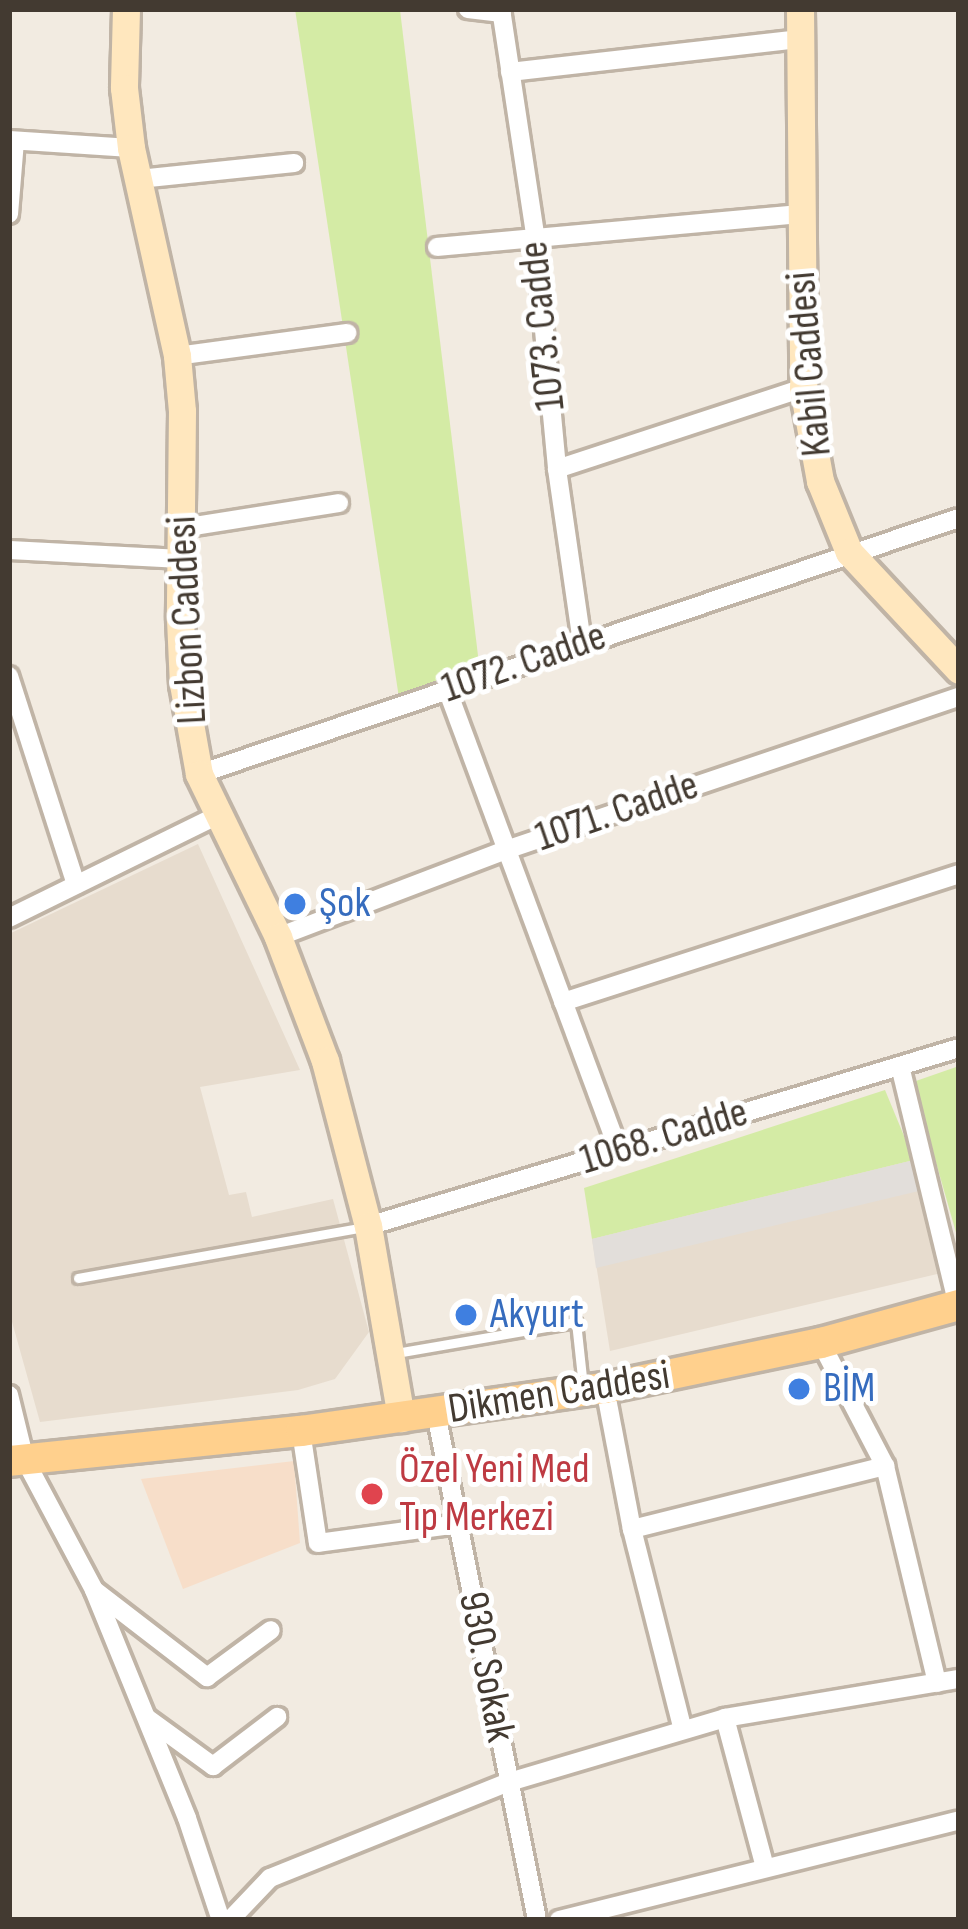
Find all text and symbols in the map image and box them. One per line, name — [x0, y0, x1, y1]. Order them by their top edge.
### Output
street label: 1073. Cadde — [509, 239, 577, 413]
street label: Kabil Caddesi — [777, 270, 843, 458]
street label: Lizbon Caddesi — [157, 515, 219, 725]
street label: 1072. Cadde — [436, 612, 612, 714]
street label: 1071. Cadde — [529, 761, 705, 863]
place label: Şok — [319, 879, 370, 929]
marker: Şok — [282, 891, 308, 917]
street label: 1068. Cadde — [574, 1088, 754, 1186]
place label: Akyurt — [490, 1290, 584, 1340]
marker: Akyurt — [453, 1302, 479, 1328]
street label: Dikmen Caddesi — [445, 1351, 673, 1435]
place label: BİM — [823, 1364, 875, 1414]
marker: BİM — [786, 1376, 812, 1402]
place label: Özel Yeni Med Tıp Merkezi — [399, 1445, 590, 1544]
marker: Özel Yeni Med Tıp Merkezi — [356, 1478, 388, 1510]
street label: 930. Sokak — [447, 1588, 525, 1746]

